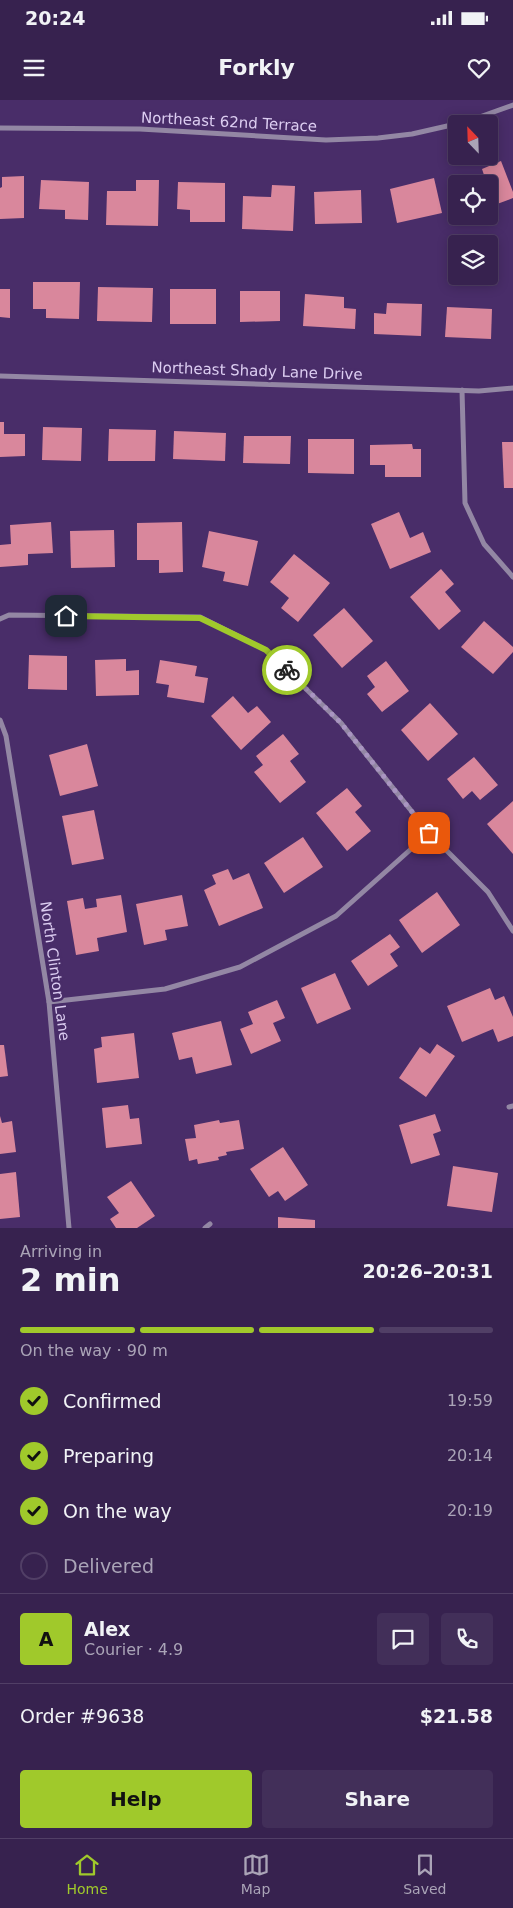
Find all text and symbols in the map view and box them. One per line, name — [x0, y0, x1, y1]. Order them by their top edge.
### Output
text: 20:24 — [25, 7, 85, 29]
icon: menu — [20, 54, 48, 82]
icon: heart — [465, 54, 493, 82]
text: Forkly — [218, 55, 295, 80]
street label: Northeast 62nd Terrace — [140, 108, 318, 136]
north arrow — [448, 115, 498, 165]
map controls — [448, 115, 498, 285]
button: locate — [448, 175, 498, 225]
button: layers — [448, 235, 498, 285]
street label: Northeast Shady Lane Drive — [151, 358, 363, 384]
pin — [45, 595, 87, 637]
icon: home — [52, 602, 80, 630]
courier — [262, 645, 312, 695]
icon: bike — [273, 656, 301, 684]
pin — [408, 812, 450, 854]
icon: bag — [415, 819, 443, 847]
street label: North Clinton Lane — [36, 900, 74, 1042]
text: Arriving in — [20, 1242, 102, 1261]
text: 20:26–20:31 — [363, 1260, 493, 1282]
text: 2 min — [20, 1261, 121, 1299]
text: On the way · 90 m — [20, 1341, 168, 1360]
icon: check — [20, 1387, 48, 1415]
text: Confirmed — [63, 1390, 162, 1412]
text: 19:59 — [447, 1391, 493, 1410]
icon: check — [20, 1442, 48, 1470]
text: Preparing — [63, 1445, 154, 1467]
text: 20:14 — [447, 1446, 493, 1465]
icon: check — [20, 1497, 48, 1525]
text: On the way — [63, 1500, 172, 1522]
text: 20:19 — [447, 1501, 493, 1520]
text: Delivered — [63, 1555, 154, 1577]
button: chat — [377, 1613, 429, 1665]
button: phone — [441, 1613, 493, 1665]
text: Alex — [84, 1618, 130, 1640]
text: A — [39, 1628, 53, 1650]
text: Courier · 4.9 — [84, 1640, 183, 1659]
text: Order #9638 — [20, 1705, 144, 1727]
text: $21.58 — [420, 1705, 493, 1727]
button: Help — [20, 1770, 252, 1828]
button: Share — [262, 1770, 493, 1828]
tab: Home — [66, 1851, 108, 1897]
tab: Map — [241, 1851, 270, 1897]
tab: Saved — [403, 1851, 447, 1897]

